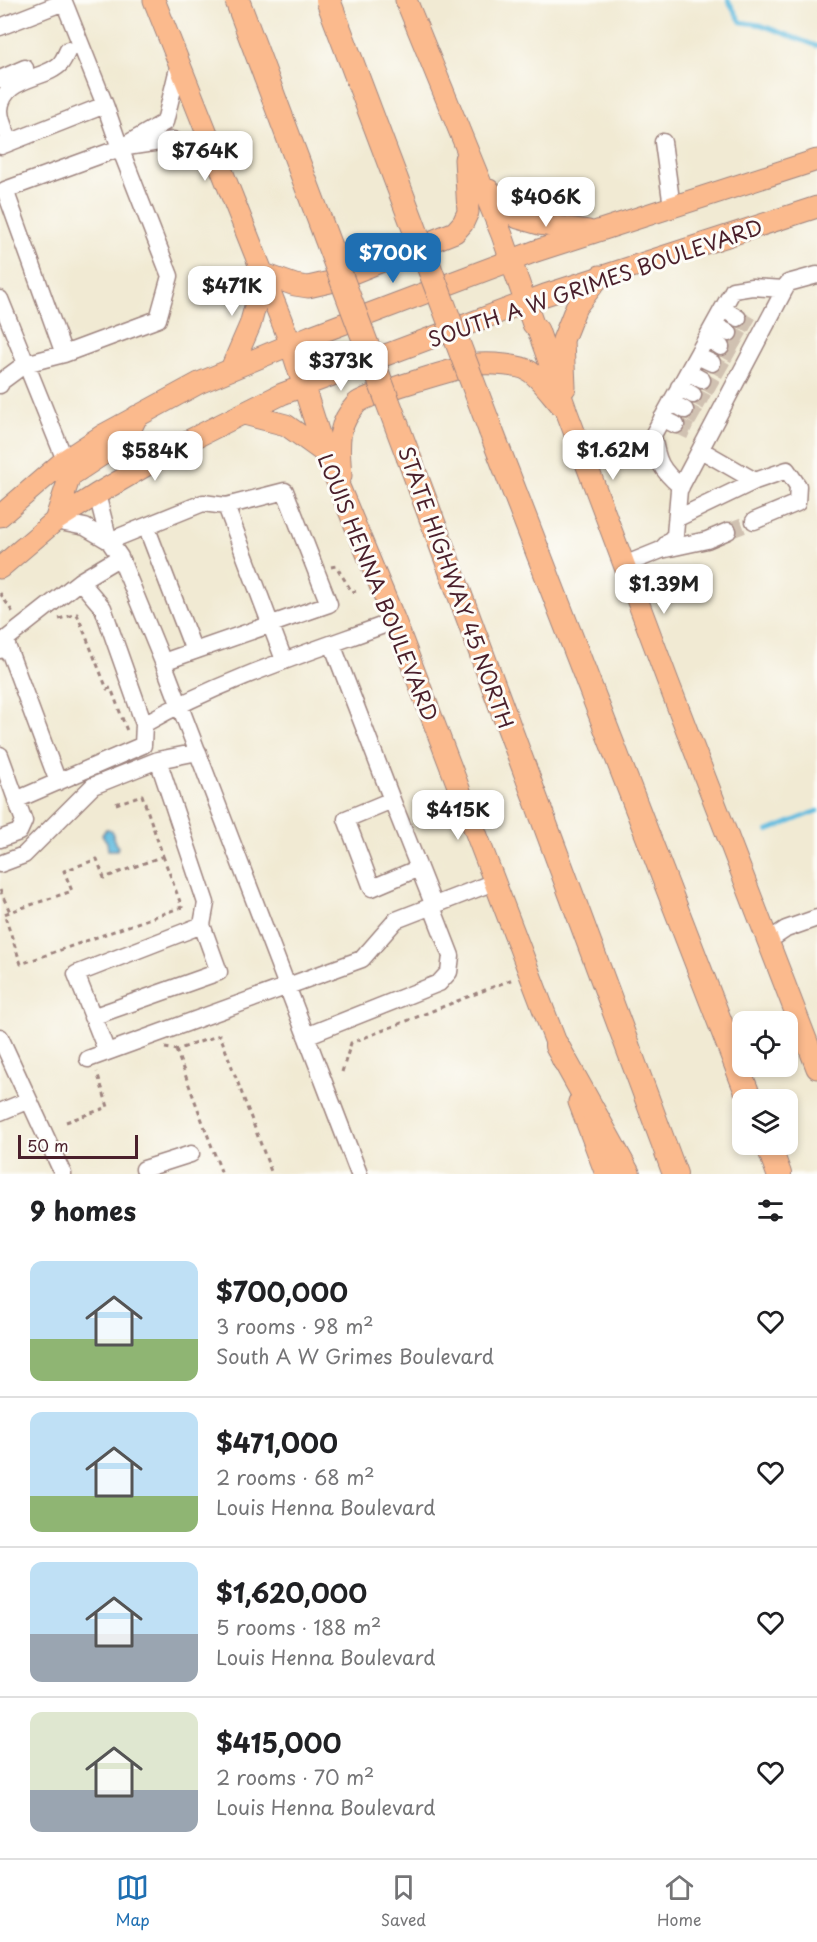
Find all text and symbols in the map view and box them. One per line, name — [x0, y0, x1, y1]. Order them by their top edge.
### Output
pin: $764K — [163, 131, 247, 182]
text: $764K — [172, 135, 238, 165]
pin: $406K — [504, 177, 588, 228]
text: $406K — [511, 181, 581, 211]
street label: SOUTH A W GRIMES BOULEVARD — [423, 210, 767, 354]
pin: $700K — [351, 233, 435, 284]
text: $700K — [359, 237, 427, 267]
pin: $471K — [190, 266, 274, 317]
text: $471K — [202, 270, 262, 300]
pin: $373K — [299, 341, 383, 392]
text: $373K — [309, 345, 373, 375]
pin: $1.62M — [564, 430, 662, 481]
pin: $584K — [113, 431, 197, 482]
text: $1.62M — [577, 434, 649, 464]
text: $584K — [122, 435, 188, 465]
street label: STATE HIGHWAY 45 NORTH — [391, 441, 523, 733]
street label: LOUIS HENNA BOULEVARD — [311, 448, 447, 726]
pin: $1.39M — [615, 564, 713, 615]
text: $1.39M — [629, 568, 699, 598]
pin: $415K — [416, 790, 500, 841]
text: $415K — [426, 794, 490, 824]
map controls — [732, 1011, 798, 1155]
button: locate — [732, 1011, 798, 1077]
button: layers — [732, 1089, 798, 1155]
scale bar — [18, 1132, 138, 1160]
text: 50 m — [27, 1133, 68, 1157]
text: 9 homes — [30, 1191, 136, 1230]
icon: filters — [754, 1194, 787, 1227]
text: $700,000 — [216, 1272, 348, 1311]
icon: home — [78, 1285, 150, 1357]
icon: heart — [754, 1305, 787, 1338]
text: 3 rooms · 98 m² — [216, 1311, 374, 1341]
text: South A W Grimes Boulevard — [216, 1341, 494, 1371]
text: $471,000 — [216, 1423, 338, 1462]
icon: home — [78, 1436, 150, 1508]
icon: heart — [754, 1456, 787, 1489]
text: 2 rooms · 68 m² — [216, 1462, 375, 1492]
text: Louis Henna Boulevard — [216, 1492, 435, 1522]
text: $1,620,000 — [216, 1573, 367, 1612]
icon: home — [78, 1586, 150, 1658]
icon: heart — [754, 1606, 787, 1639]
text: 5 rooms · 188 m² — [216, 1612, 381, 1642]
text: Louis Henna Boulevard — [216, 1642, 435, 1672]
text: $415,000 — [216, 1723, 341, 1762]
icon: home — [78, 1736, 150, 1808]
icon: heart — [754, 1756, 787, 1789]
text: 2 rooms · 70 m² — [216, 1762, 374, 1792]
text: Louis Henna Boulevard — [216, 1792, 435, 1822]
tab: Map — [115, 1871, 150, 1931]
tab: Saved — [381, 1871, 426, 1931]
tab: Home — [657, 1871, 702, 1931]

